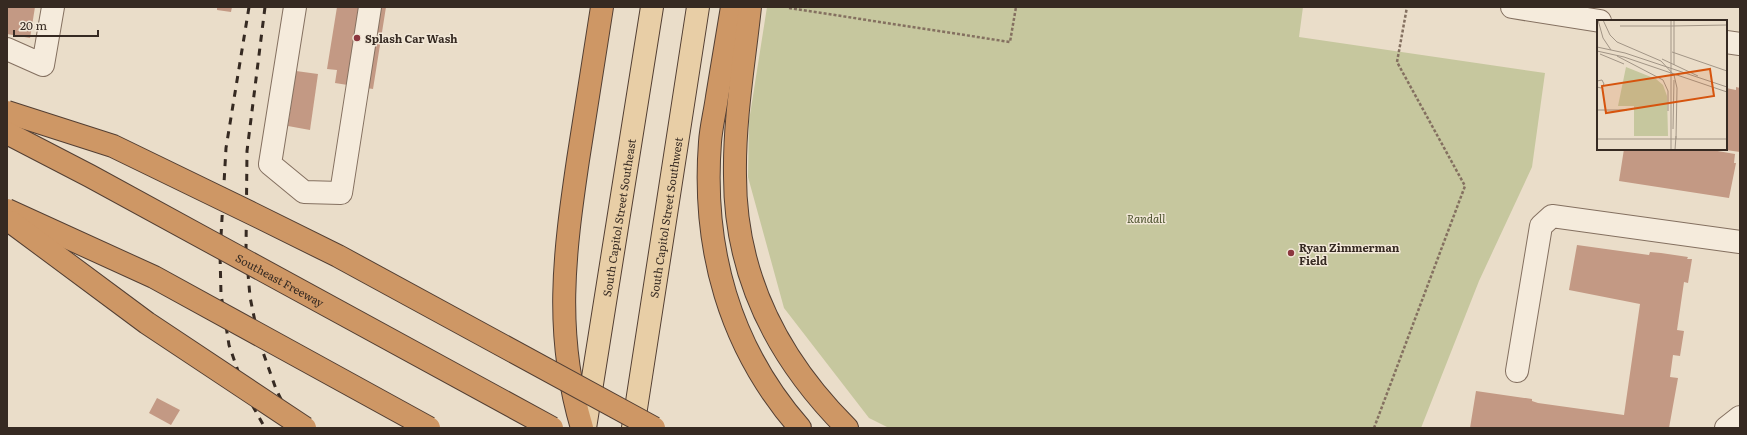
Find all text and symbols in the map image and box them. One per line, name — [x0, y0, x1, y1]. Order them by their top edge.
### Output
scale bar — [14, 12, 98, 38]
text: 20 m — [20, 16, 47, 34]
inset map — [1597, 20, 1727, 150]
place label: Splash Car Wash — [365, 30, 458, 46]
marker: Splash Car Wash — [352, 33, 362, 43]
street label: South Capitol Street Southwest — [645, 135, 686, 299]
street label: South Capitol Street Southeast — [598, 137, 639, 298]
park label: Randall — [1127, 210, 1166, 226]
place label: Ryan Zimmerman Field — [1299, 239, 1400, 268]
marker: Ryan Zimmerman Field — [1286, 248, 1296, 258]
street label: Southeast Freeway — [233, 249, 328, 311]

